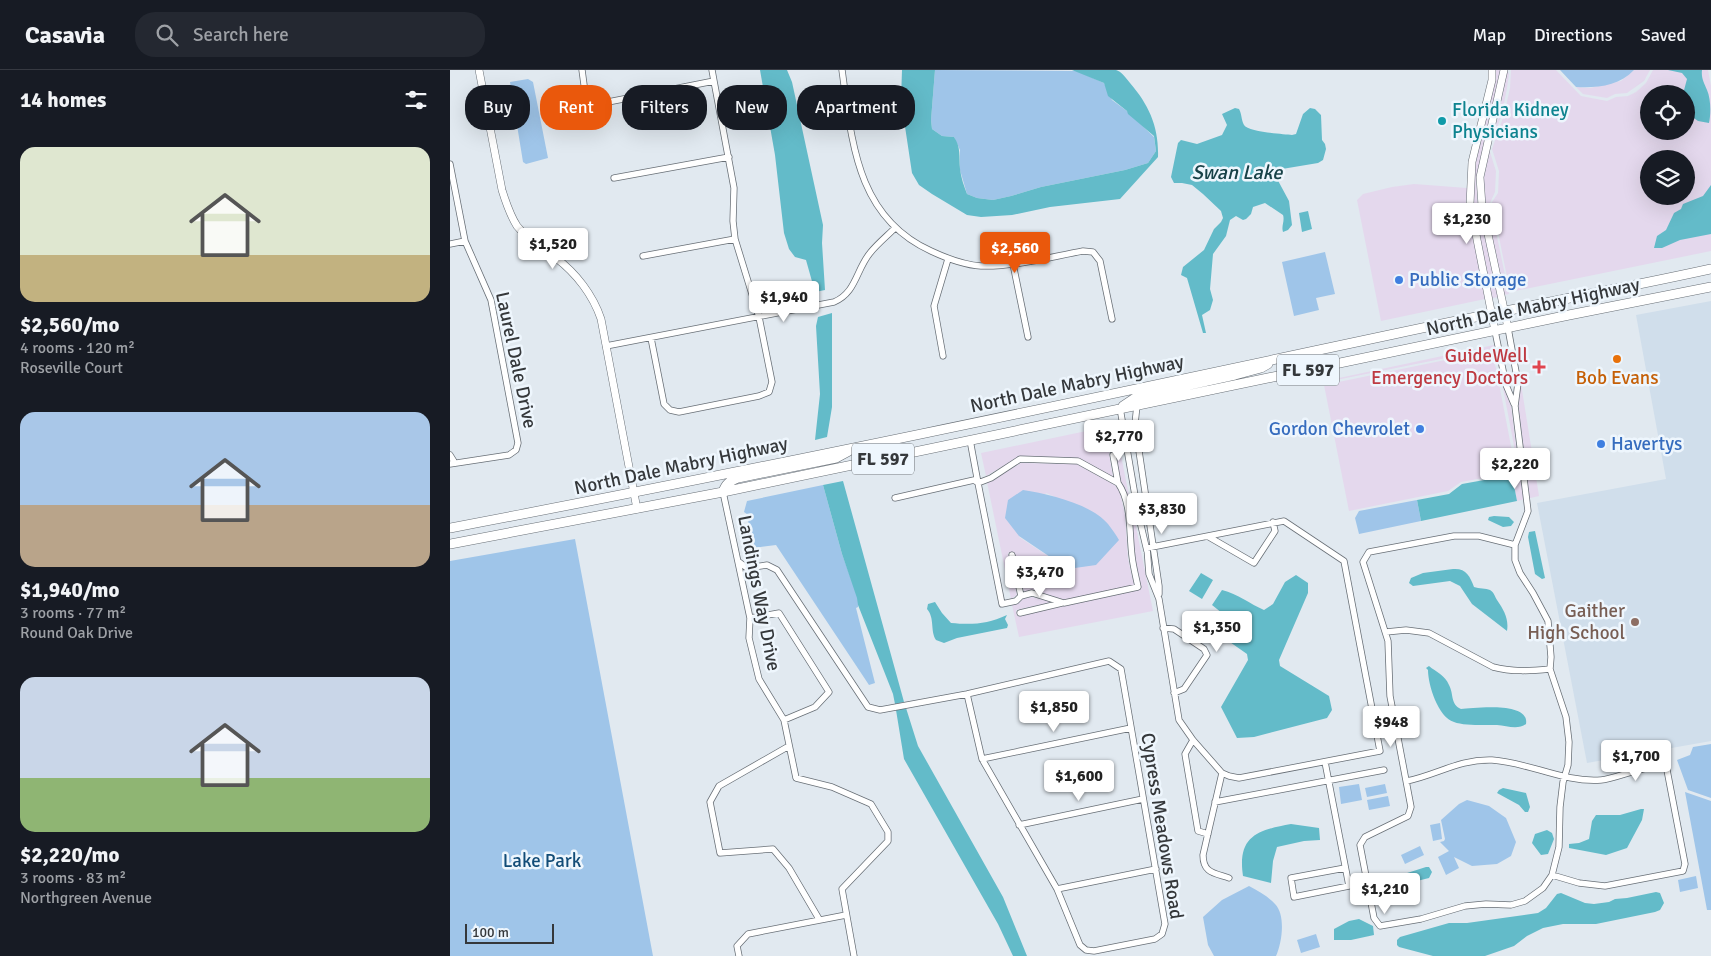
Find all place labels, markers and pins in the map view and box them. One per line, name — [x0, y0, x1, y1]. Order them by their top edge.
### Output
place label: Florida Kidney Physicians — [1452, 98, 1569, 144]
marker: Florida Kidney Physicians — [1436, 115, 1448, 127]
pin: $1,230 — [1426, 202, 1508, 245]
pin: $1,520 — [512, 228, 594, 270]
pin: $2,560 — [974, 232, 1056, 274]
place label: Public Storage — [1409, 268, 1527, 292]
marker: Public Storage — [1393, 274, 1405, 286]
pin: $1,940 — [743, 280, 825, 323]
place label: GuideWell Emergency Doctors — [1371, 344, 1528, 390]
marker: Bob Evans — [1611, 353, 1623, 365]
marker: GuideWell Emergency Doctors — [1532, 360, 1546, 374]
place label: Bob Evans — [1576, 366, 1658, 390]
place label: Gordon Chevrolet — [1269, 417, 1410, 441]
pin: $2,770 — [1078, 420, 1160, 462]
marker: Gordon Chevrolet — [1414, 423, 1426, 435]
place label: Havertys — [1611, 432, 1682, 456]
marker: Havertys — [1595, 438, 1607, 450]
pin: $2,220 — [1474, 448, 1556, 490]
pin: $3,830 — [1121, 492, 1203, 535]
pin: $3,470 — [999, 556, 1081, 598]
place label: Gaither High School — [1527, 599, 1625, 645]
pin: $1,350 — [1176, 610, 1258, 653]
marker: Gaither High School — [1629, 616, 1641, 628]
pin: $1,850 — [1013, 690, 1095, 733]
pin: $948 — [1361, 706, 1421, 748]
pin: $1,700 — [1595, 740, 1677, 782]
pin: $1,600 — [1038, 760, 1120, 802]
pin: $1,210 — [1344, 872, 1426, 915]

